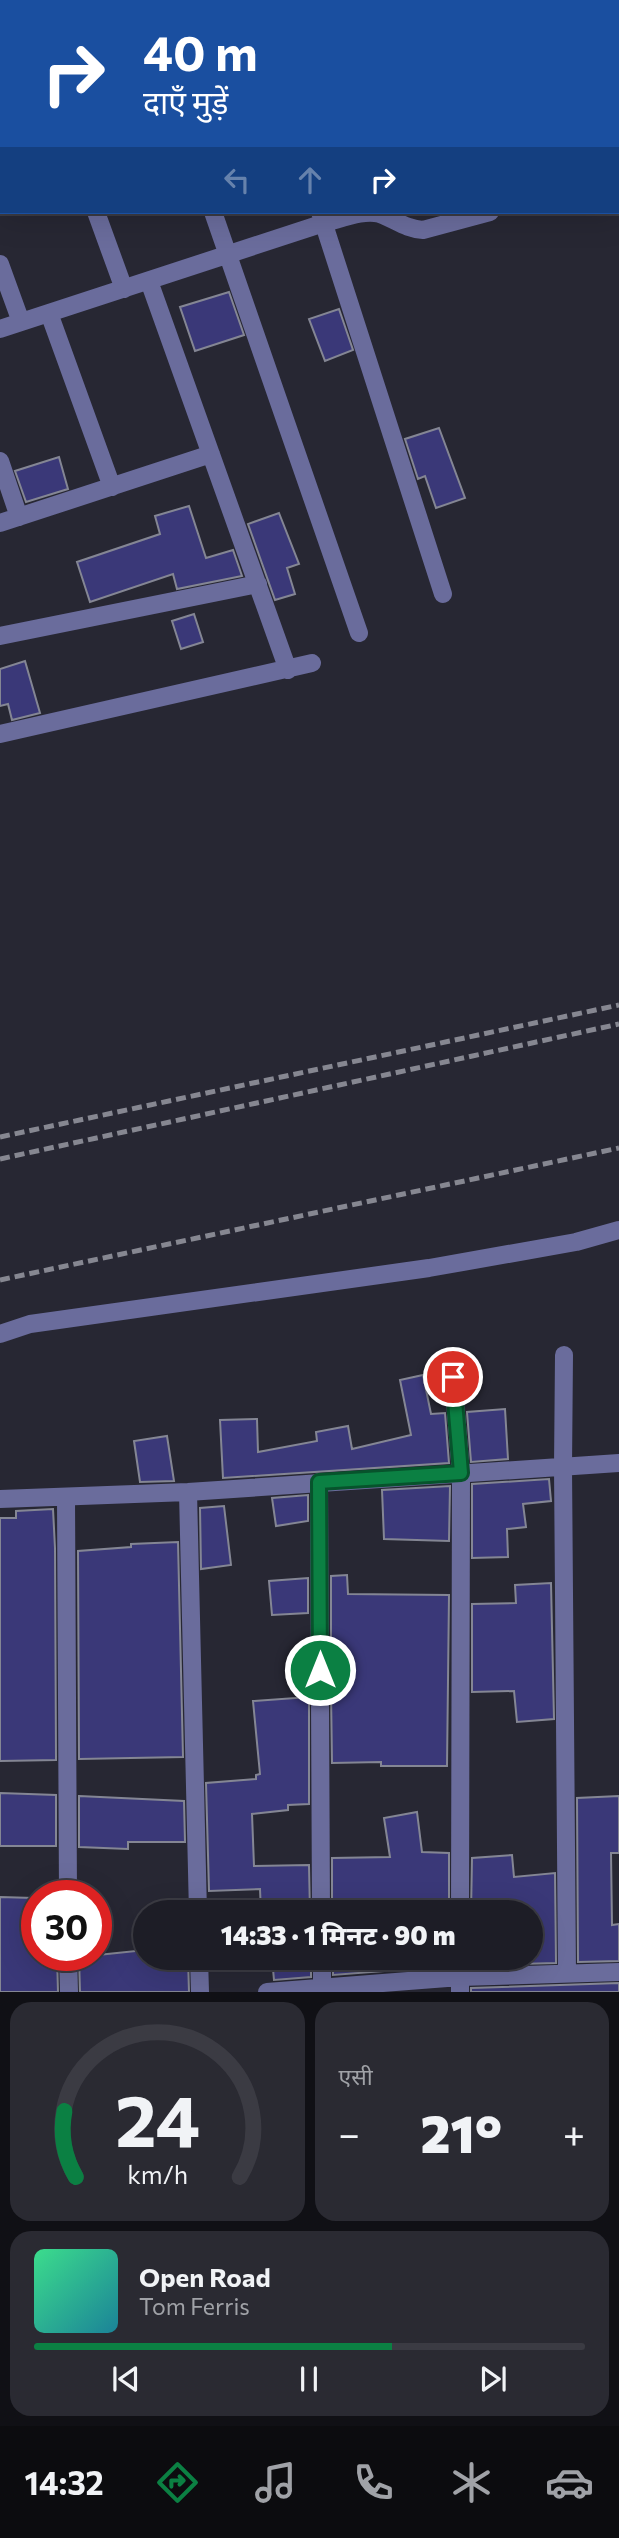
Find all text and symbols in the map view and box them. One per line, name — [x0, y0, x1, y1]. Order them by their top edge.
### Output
text: 40 m — [143, 21, 258, 81]
icon: right — [28, 28, 119, 119]
text: दाएँ मुड़ें — [143, 81, 228, 121]
icon: left — [218, 161, 256, 199]
icon: ahead — [291, 161, 329, 199]
icon: right — [364, 161, 402, 199]
pin — [423, 1347, 483, 1407]
icon: arrive — [434, 1358, 472, 1396]
position arrow — [283, 1633, 357, 1707]
speed limit sign: 30 — [21, 1880, 112, 1971]
text: 14:33 · 1 मिनट · 90 m — [221, 1919, 455, 1950]
text: एसी — [339, 2062, 373, 2090]
text: 24 — [115, 2074, 200, 2163]
text: 21° — [421, 2100, 502, 2164]
text: − — [339, 2109, 360, 2156]
text: + — [563, 2109, 585, 2156]
text: km/h — [127, 2159, 188, 2189]
text: Open Road — [139, 2261, 271, 2292]
text: Tom Ferris — [139, 2292, 250, 2320]
icon: previous — [107, 2360, 145, 2398]
icon: pause — [290, 2360, 328, 2398]
icon: next — [474, 2360, 512, 2398]
icon: directions — [153, 2458, 202, 2507]
icon: music — [251, 2458, 300, 2507]
icon: phone — [349, 2458, 398, 2507]
icon: climate — [447, 2458, 496, 2507]
icon: car — [545, 2458, 594, 2507]
text: 14:32 — [25, 2462, 104, 2502]

